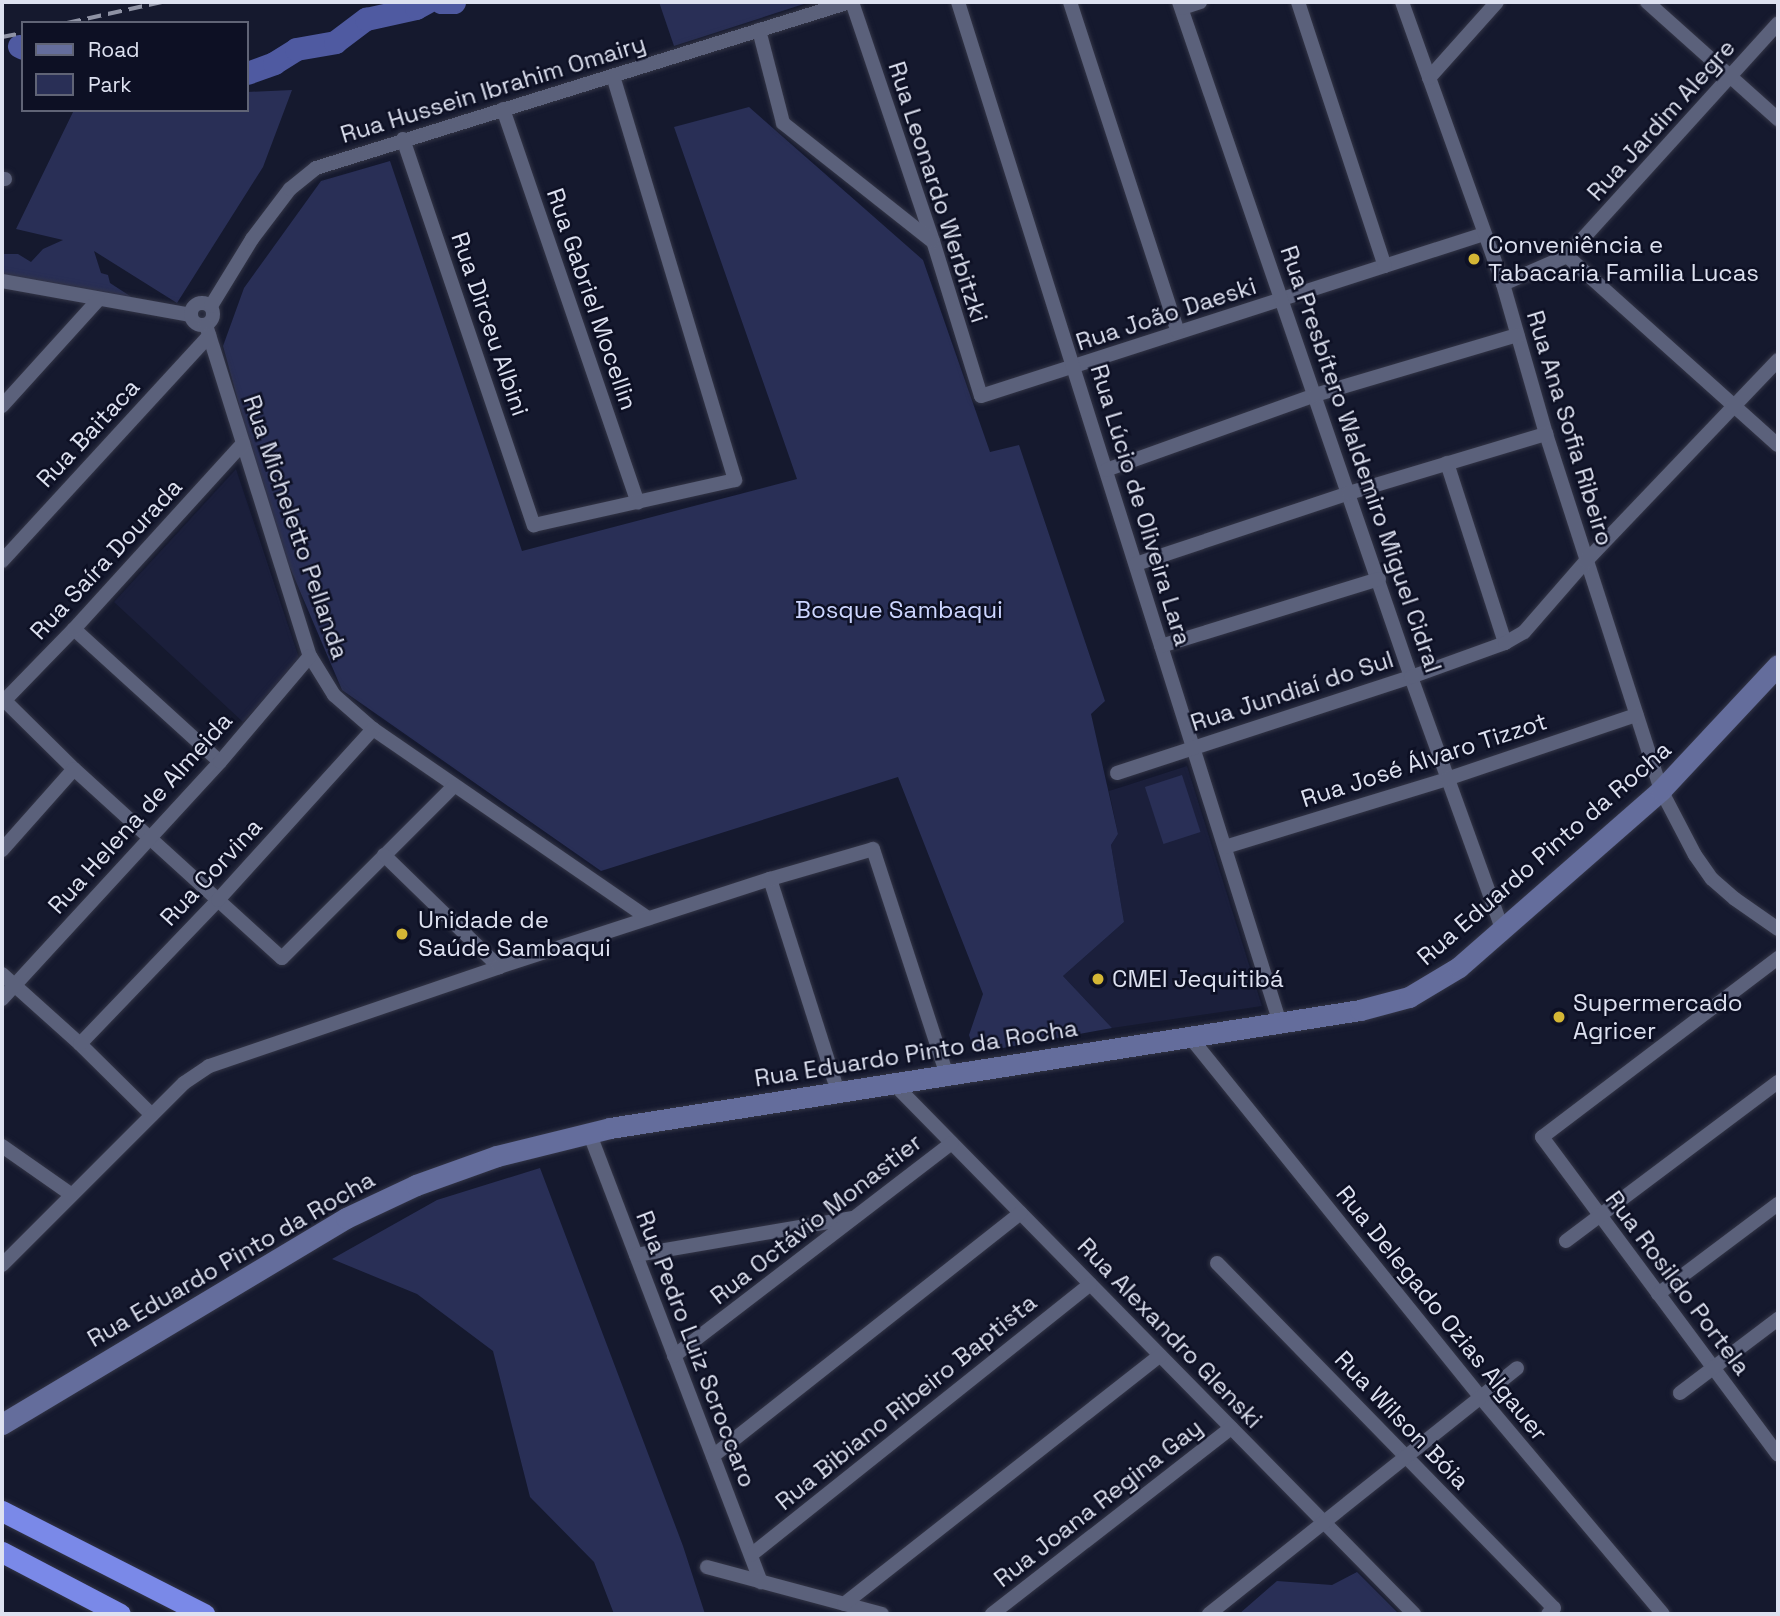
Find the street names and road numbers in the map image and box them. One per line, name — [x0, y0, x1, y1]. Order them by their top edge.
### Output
street label: Rua Hussein Ibrahim Omairy — [337, 29, 649, 149]
street label: Rua Jardim Alegre — [1581, 33, 1741, 207]
street label: Rua Leonardo Werbitzki — [882, 58, 994, 326]
street label: Rua Gabriel Mocellin — [541, 184, 643, 414]
street label: Rua Dirceu Albini — [445, 228, 535, 420]
street label: Rua Presbítero Waldemiro Miguel Cidral — [1274, 242, 1448, 676]
street label: Rua João Daeski — [1072, 271, 1260, 357]
street label: Rua Ana Sofia Ribeiro — [1520, 307, 1620, 549]
street label: Rua Lúcio de Oliveira Lara — [1084, 361, 1198, 649]
street label: Rua Baitaca — [30, 373, 146, 493]
street label: Rua Micheletto Pellanda — [237, 391, 355, 663]
street label: Rua Saíra Dourada — [24, 473, 188, 645]
street label: Rua Jundiaí do Sul — [1187, 645, 1397, 737]
street label: Rua Helena de Almeida — [42, 706, 238, 920]
street label: Rua José Álvaro Tizzot — [1297, 706, 1551, 814]
street label: Rua Eduardo Pinto da Rocha — [1411, 735, 1677, 971]
street label: Rua Corvina — [154, 812, 268, 932]
street label: Rua Eduardo Pinto da Rocha — [752, 1013, 1080, 1093]
street label: Rua Octávio Monastier — [705, 1128, 927, 1310]
street label: Rua Eduardo Pinto da Rocha — [82, 1165, 380, 1353]
street label: Rua Delegado Ozias Algauer — [1330, 1180, 1554, 1446]
street label: Rua Rosildo Portela — [1599, 1185, 1757, 1381]
street label: Rua Pedro Luiz Scroccaro — [630, 1207, 762, 1491]
street label: Rua Alexandro Glenski — [1071, 1232, 1269, 1434]
street label: Rua Bibiano Ribeiro Baptista — [770, 1288, 1042, 1516]
street label: Rua Wilson Bóia — [1329, 1345, 1475, 1495]
street label: Rua Joana Regina Gay — [988, 1413, 1208, 1593]

